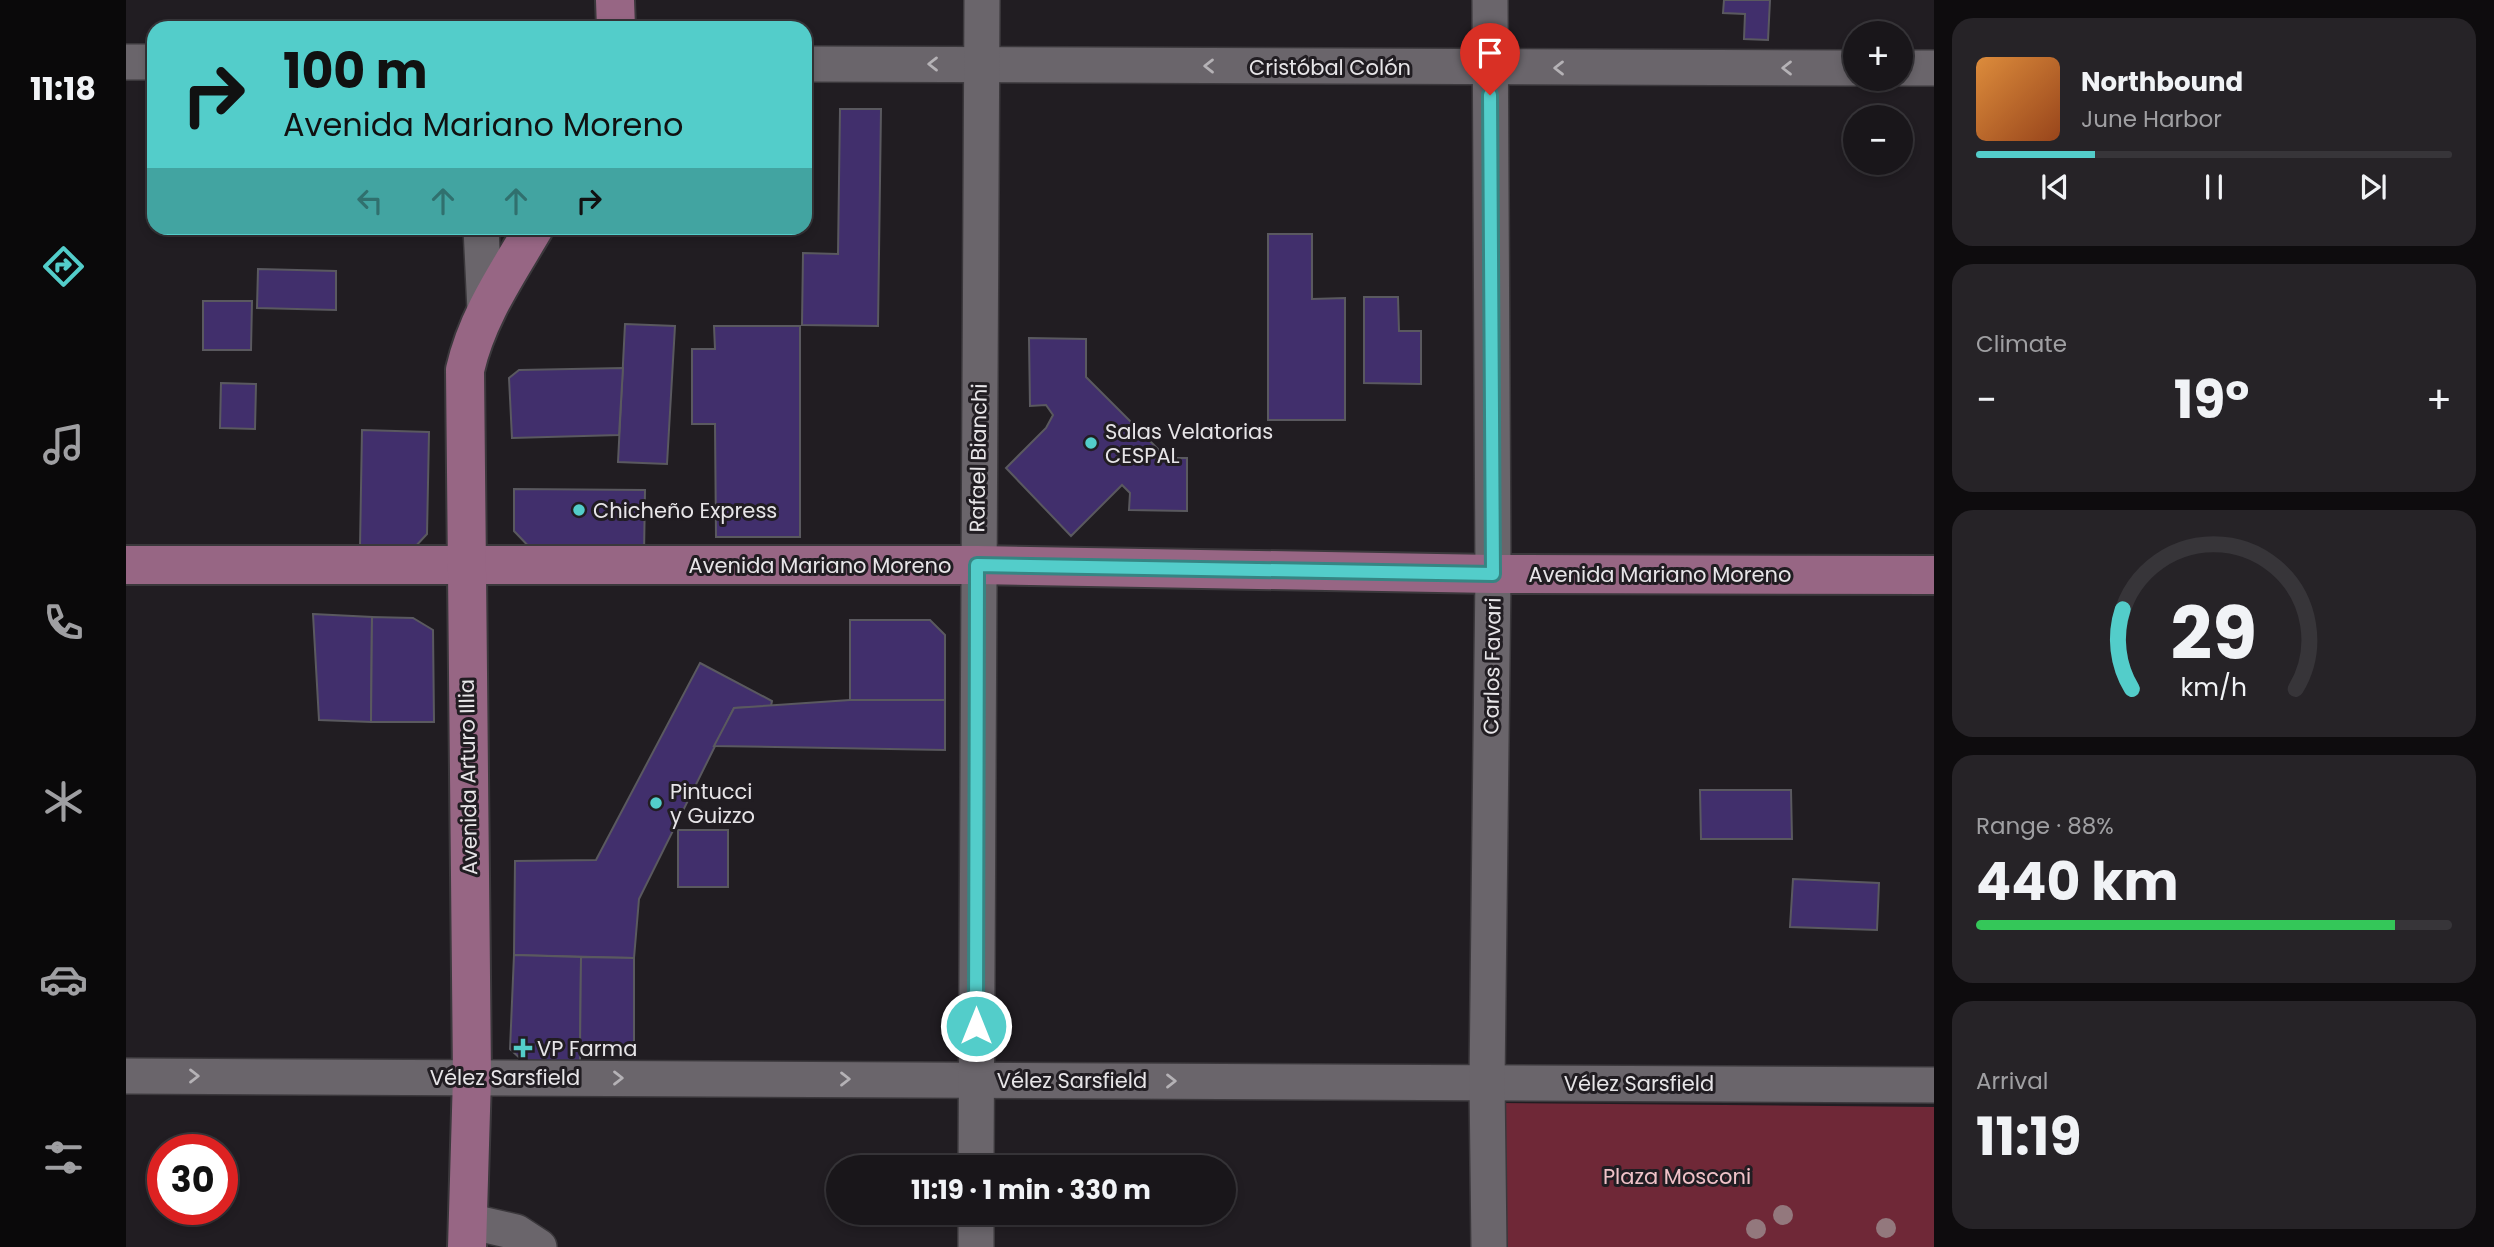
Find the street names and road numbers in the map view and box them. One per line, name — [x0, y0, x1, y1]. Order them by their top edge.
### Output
street label: Cristóbal Colón — [1249, 53, 1411, 82]
street label: Rafael Bianchi — [962, 383, 994, 533]
street label: Avenida Mariano Moreno — [689, 551, 951, 580]
street label: Avenida Mariano Moreno — [1529, 560, 1791, 589]
street label: Carlos Favari — [1476, 597, 1508, 735]
street label: Avenida Arturo Illia — [452, 679, 484, 875]
street label: Vélez Sarsfield — [430, 1063, 580, 1092]
street label: Vélez Sarsfield — [997, 1066, 1147, 1095]
street label: Vélez Sarsfield — [1564, 1069, 1714, 1098]

